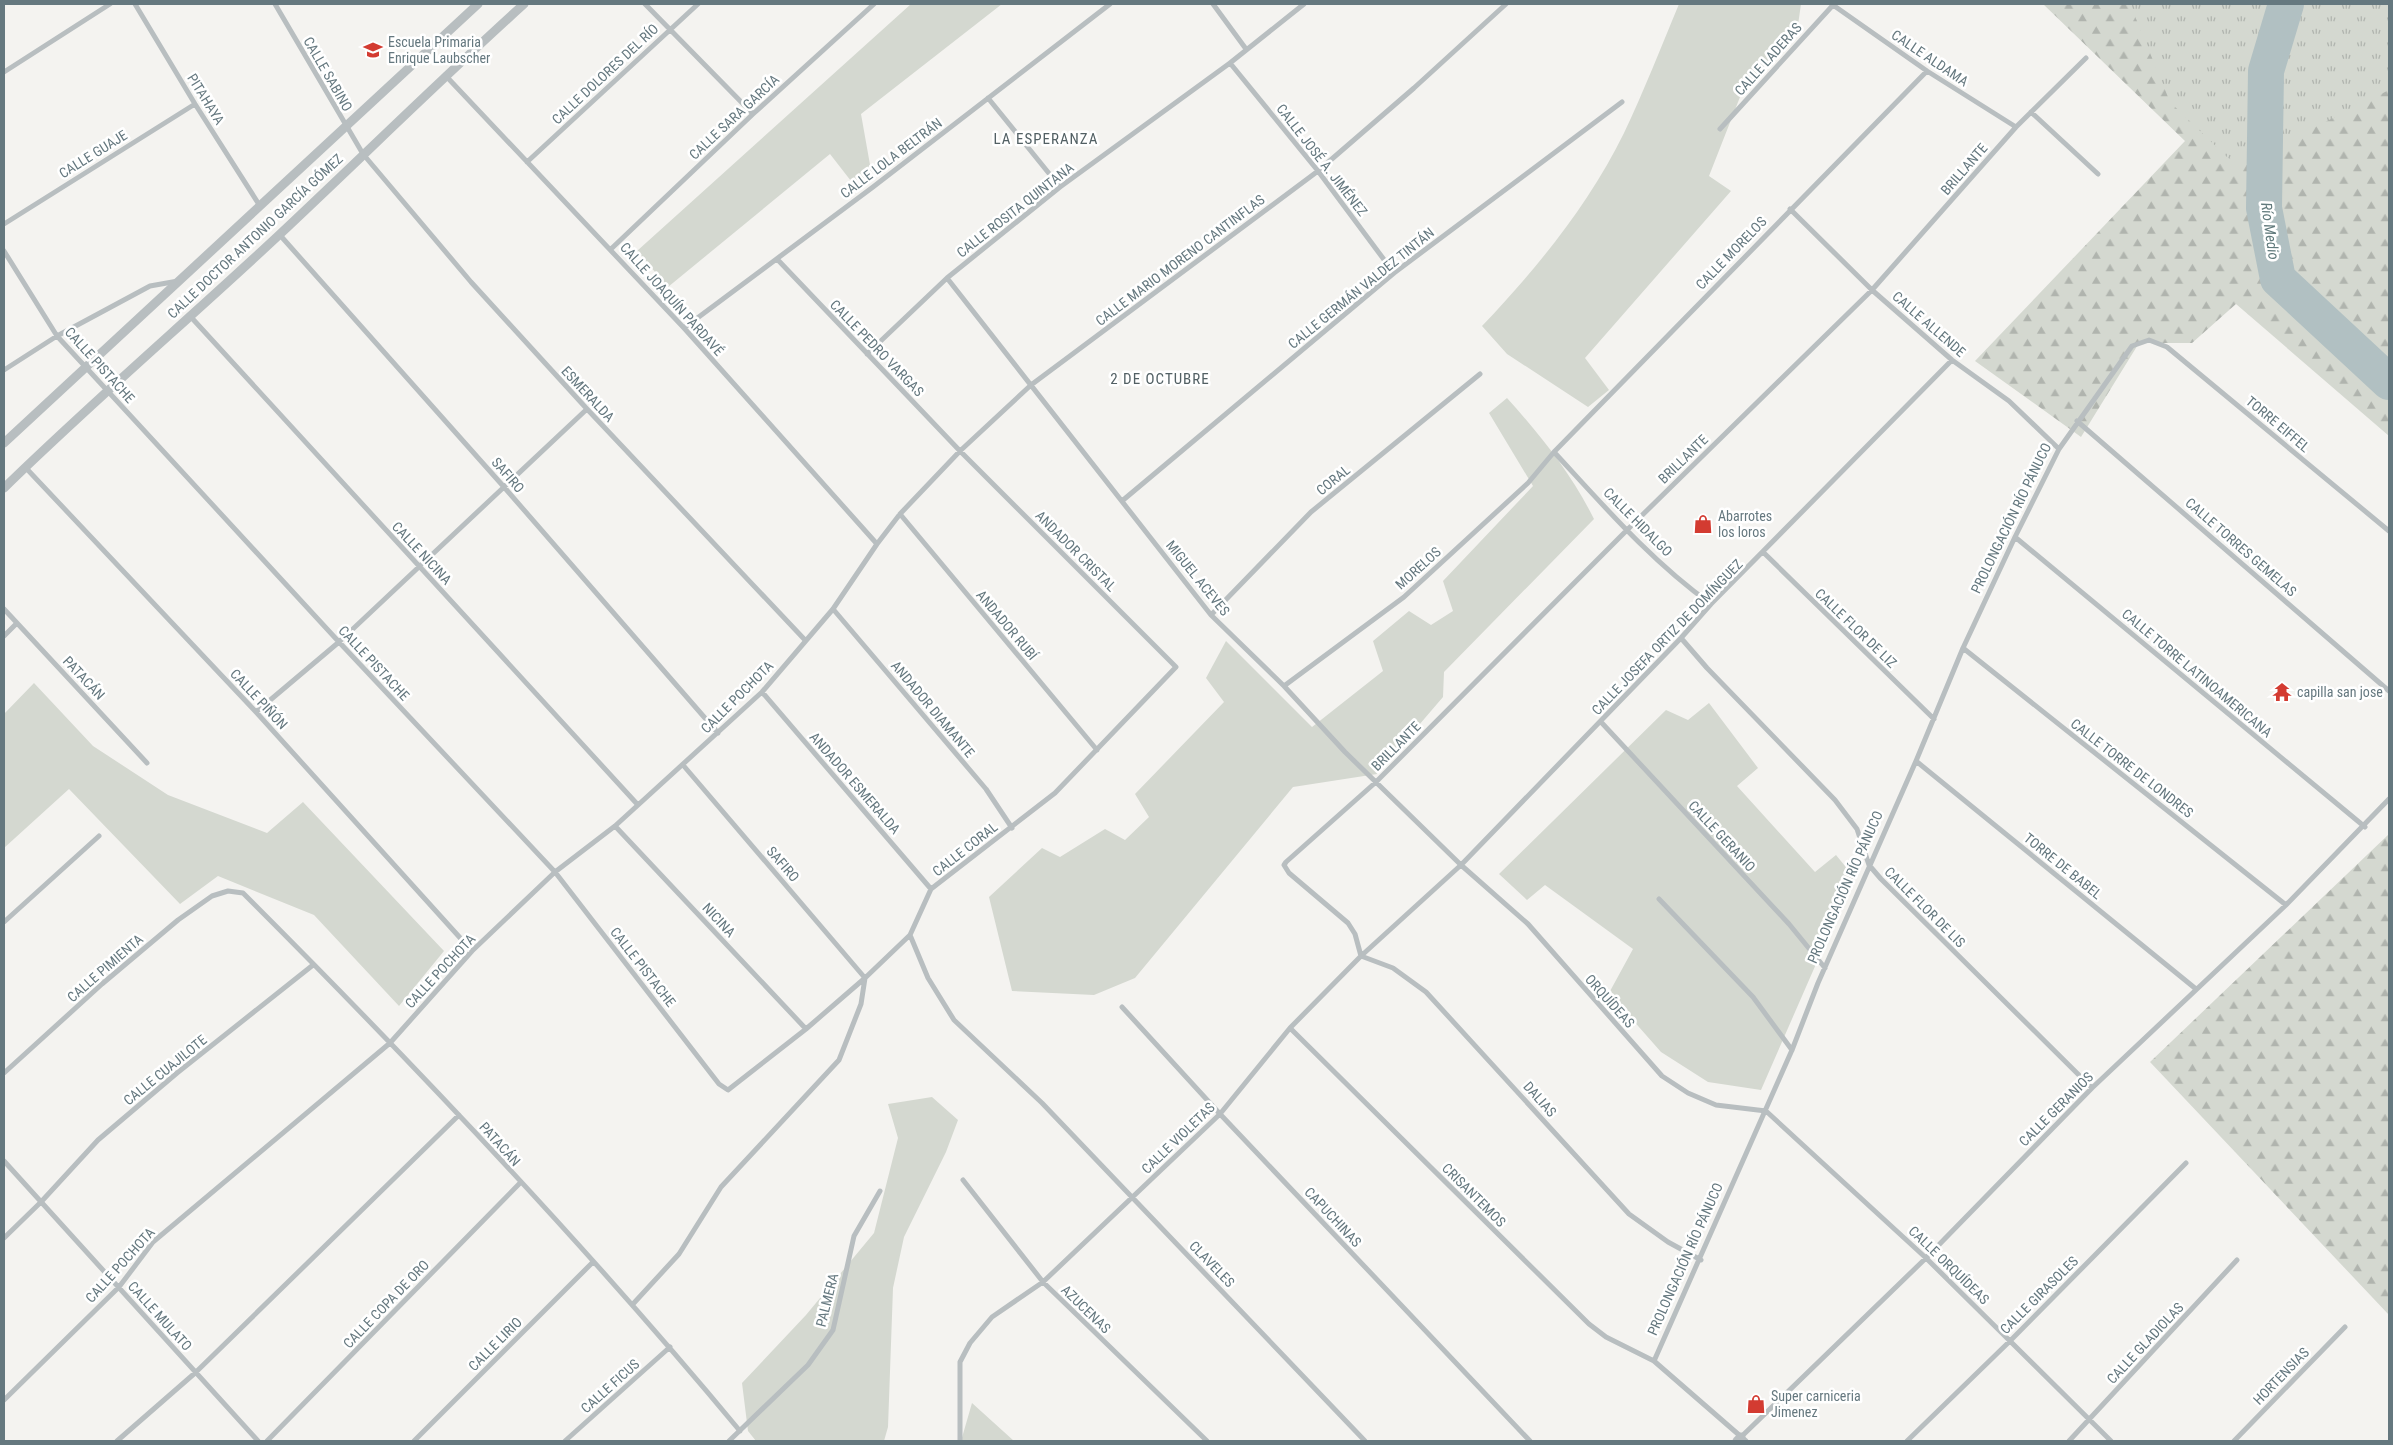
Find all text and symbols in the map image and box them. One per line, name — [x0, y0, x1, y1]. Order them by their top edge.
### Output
street label: CALLE LADERAS — [1731, 19, 1805, 99]
street label: CALLE DOLORES DEL RÍO — [548, 20, 661, 127]
street label: CALLE ALDAMA — [1889, 27, 1971, 89]
street label: CALLE SABINO — [300, 34, 356, 114]
place label: Escuela Primaria Enrique Laubscher — [388, 34, 490, 66]
school or university icon: Escuela Primaria Enrique Laubscher — [362, 39, 384, 61]
street label: PITAHAYA — [184, 71, 228, 127]
street label: CALLE SARA GARCÍA — [685, 71, 782, 163]
street label: CALLE JOSÉ A. JIMÉNEZ — [1273, 100, 1372, 219]
street label: CALLE LOLA BELTRÁN — [836, 114, 945, 201]
street label: CALLE GUAJE — [56, 127, 130, 181]
district label: LA ESPERANZA — [994, 130, 1098, 148]
street label: BRILLANTE — [1937, 140, 1991, 198]
street label: CALLE DOCTOR ANTONIO GARCÍA GÓMEZ — [163, 150, 346, 322]
street label: CALLE ROSITA QUINTANA — [953, 159, 1077, 261]
street label: CALLE MARIO MORENO CANTINFLAS — [1092, 191, 1268, 329]
water label: Río Medio — [2257, 201, 2283, 261]
street label: CALLE MORELOS — [1692, 213, 1770, 293]
street label: CALLE GERMÁN VALDEZ TINTÁN — [1284, 223, 1437, 352]
street label: CALLE JOAQUÍN PARDAVÉ — [617, 238, 728, 359]
street label: CALLE ALLENDE — [1889, 288, 1969, 360]
street label: CALLE PEDRO VARGAS — [827, 297, 927, 399]
street label: CALLE PISTACHE — [62, 324, 138, 406]
street label: ESMERALDA — [558, 363, 618, 425]
district label: 2 DE OCTUBRE — [1110, 370, 1210, 388]
street label: TORRE EIFFEL — [2243, 393, 2313, 455]
street label: BRILLANTE — [1655, 431, 1711, 487]
street label: PROLONGACIÓN RÍO PÁNUCO — [1967, 440, 2054, 596]
street label: SAFIRO — [488, 454, 528, 496]
street label: CORAL — [1313, 461, 1353, 498]
street label: CALLE HIDALGO — [1600, 484, 1676, 560]
street label: CALLE TORRES GEMELAS — [2182, 494, 2300, 600]
street label: ANDADOR CRISTAL — [1032, 507, 1120, 595]
place label: Abarrotes los loros — [1718, 508, 1772, 540]
shop icon: Abarrotes los loros — [1692, 513, 1714, 535]
street label: CALLE NICINA — [389, 518, 455, 588]
street label: MIGUEL ACEVES — [1163, 537, 1233, 619]
street label: MORELOS — [1392, 544, 1444, 592]
street label: CALLE JOSEFA ORTIZ DE DOMÍNGUEZ — [1588, 555, 1746, 718]
street label: CALLE FLOR DE LIZ — [1812, 585, 1900, 671]
street label: ANDADOR RUBÍ — [973, 586, 1042, 664]
street label: CALLE TORRE LATINOAMERICANA — [2119, 606, 2275, 740]
street label: CALLE PISTACHE — [335, 622, 413, 704]
street label: PATACÁN — [60, 652, 109, 703]
street label: CALLE POCHOTA — [698, 658, 776, 736]
street label: ANDADOR DIAMANTE — [888, 658, 978, 760]
street label: CALLE PIÑÓN — [227, 665, 292, 732]
temple icon: capilla san jose — [2271, 681, 2293, 703]
place label: capilla san jose — [2297, 684, 2383, 700]
street label: CALLE TORRE DE LONDRES — [2068, 715, 2196, 821]
street label: BRILLANTE — [1368, 718, 1424, 774]
street label: ANDADOR ESMERALDA — [806, 729, 904, 837]
street label: CALLE GERANIO — [1685, 797, 1759, 875]
street label: PROLONGACIÓN RÍO PÁNUCO — [1803, 808, 1886, 966]
street label: CALLE CORAL — [929, 818, 1001, 879]
street label: TORRE DE BABEL — [2021, 830, 2105, 903]
street label: SAFIRO — [763, 843, 803, 885]
street label: CALLE FLOR DE LIS — [1881, 863, 1969, 951]
street label: NICINA — [699, 900, 739, 940]
street label: CALLE PISTACHE — [607, 924, 679, 1010]
street label: CALLE PIMIENTA — [64, 931, 146, 1005]
street label: CALLE POCHOTA — [402, 931, 478, 1011]
street label: ORQUÍDEAS — [1582, 970, 1639, 1031]
street label: CALLE CUAJILOTE — [120, 1032, 210, 1108]
street label: CALLE GERANIOS — [2016, 1069, 2096, 1149]
street label: DALIAS — [1520, 1078, 1560, 1120]
street label: CALLE VIOLETAS — [1138, 1099, 1218, 1177]
street label: PATACÁN — [476, 1118, 525, 1169]
street label: CRISANTEMOS — [1439, 1160, 1509, 1230]
street label: PROLONGACIÓN RÍO PÁNUCO — [1643, 1180, 1726, 1338]
street label: CAPUCHINAS — [1301, 1184, 1365, 1250]
street label: CALLE ORQUÍDEAS — [1906, 1222, 1993, 1307]
street label: CALLE POCHOTA — [82, 1224, 158, 1306]
street label: CLAVELES — [1186, 1238, 1238, 1290]
street label: CALLE GIRASOLES — [1997, 1253, 2081, 1337]
street label: CALLE COPA DE ORO — [340, 1257, 432, 1351]
street label: PALMERA — [813, 1272, 841, 1328]
street label: CALLE MULATO — [125, 1278, 195, 1354]
street label: AZUCENAS — [1058, 1282, 1114, 1336]
street label: CALLE GLADIOLAS — [2103, 1299, 2187, 1387]
street label: CALLE LIRIO — [465, 1314, 525, 1374]
street label: HORTENSIAS — [2250, 1344, 2312, 1408]
street label: CALLE FICUS — [578, 1356, 642, 1416]
place label: Super carniceria Jimenez — [1771, 1388, 1861, 1420]
shop icon: Super carniceria Jimenez — [1745, 1393, 1767, 1415]

